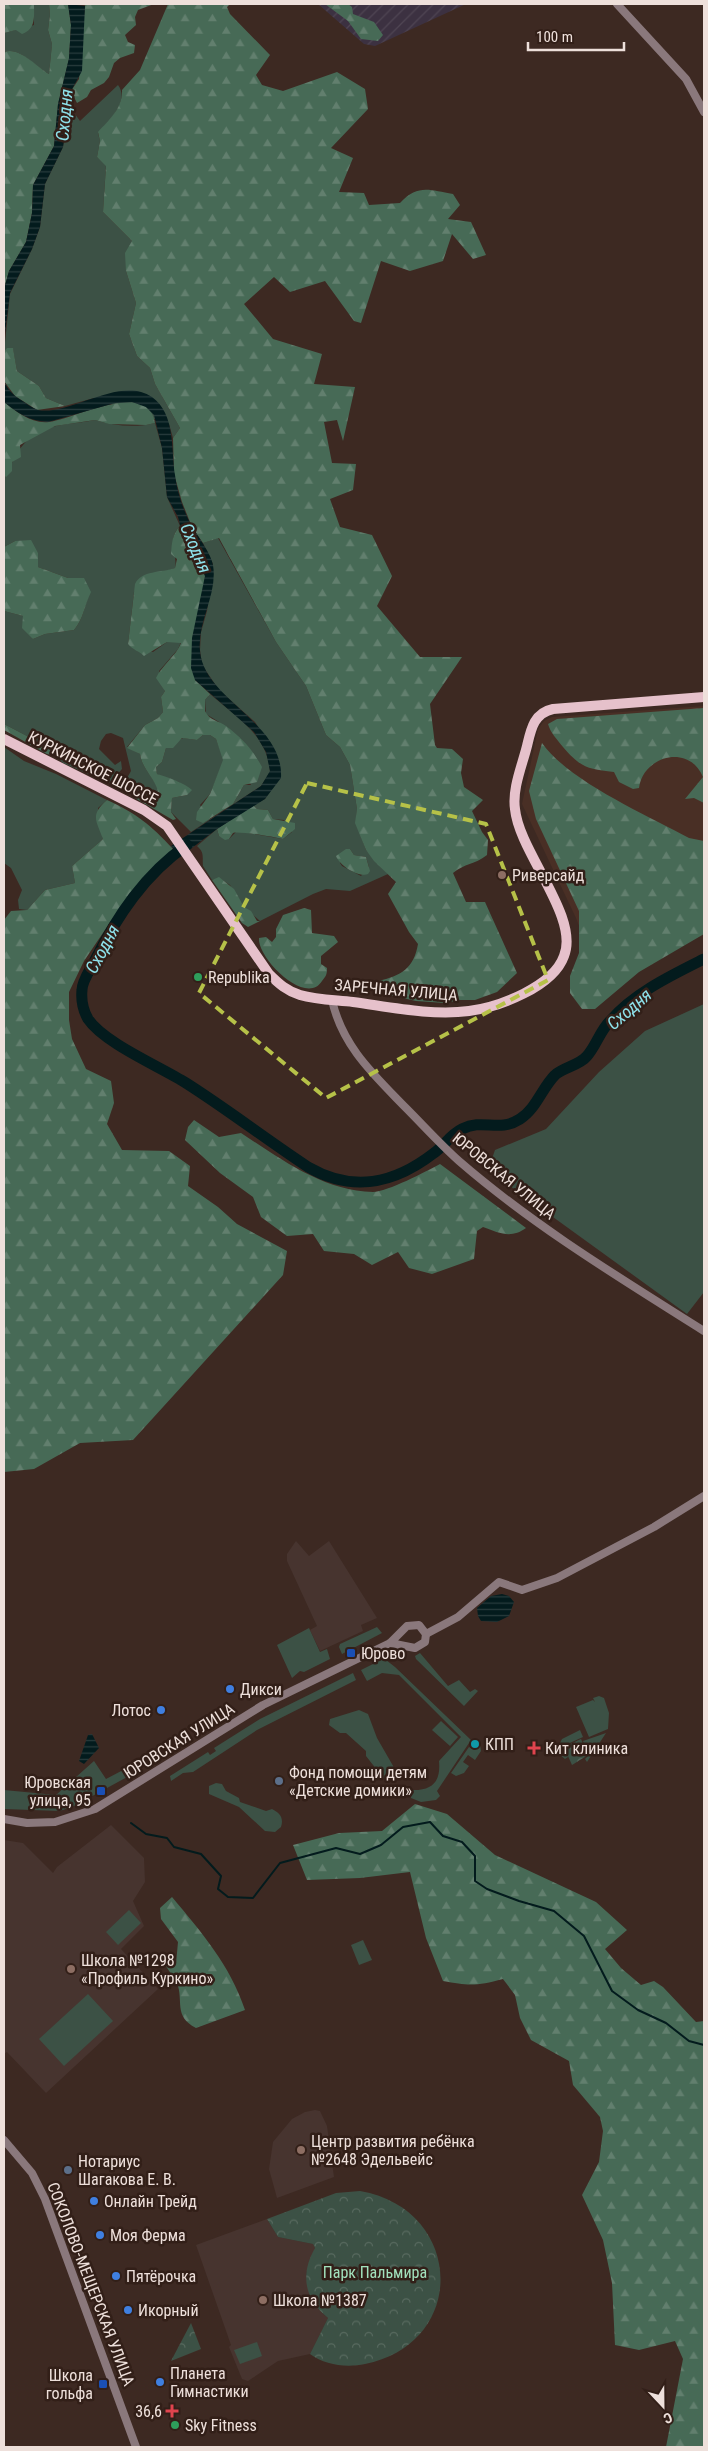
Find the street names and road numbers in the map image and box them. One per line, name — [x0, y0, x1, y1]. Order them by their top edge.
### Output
street label: КУРКИНСКОЕ ШОССЕ — [25, 727, 161, 809]
street label: ЗАРЕЧНАЯ УЛИЦА — [334, 975, 458, 1005]
street label: ЮРОВСКАЯ УЛИЦА — [449, 1129, 559, 1223]
street label: ЮРОВСКАЯ УЛИЦА — [120, 1699, 238, 1783]
street label: СОКОЛОВО-МЕЩЕРСКАЯ УЛИЦА — [43, 2180, 139, 2388]

